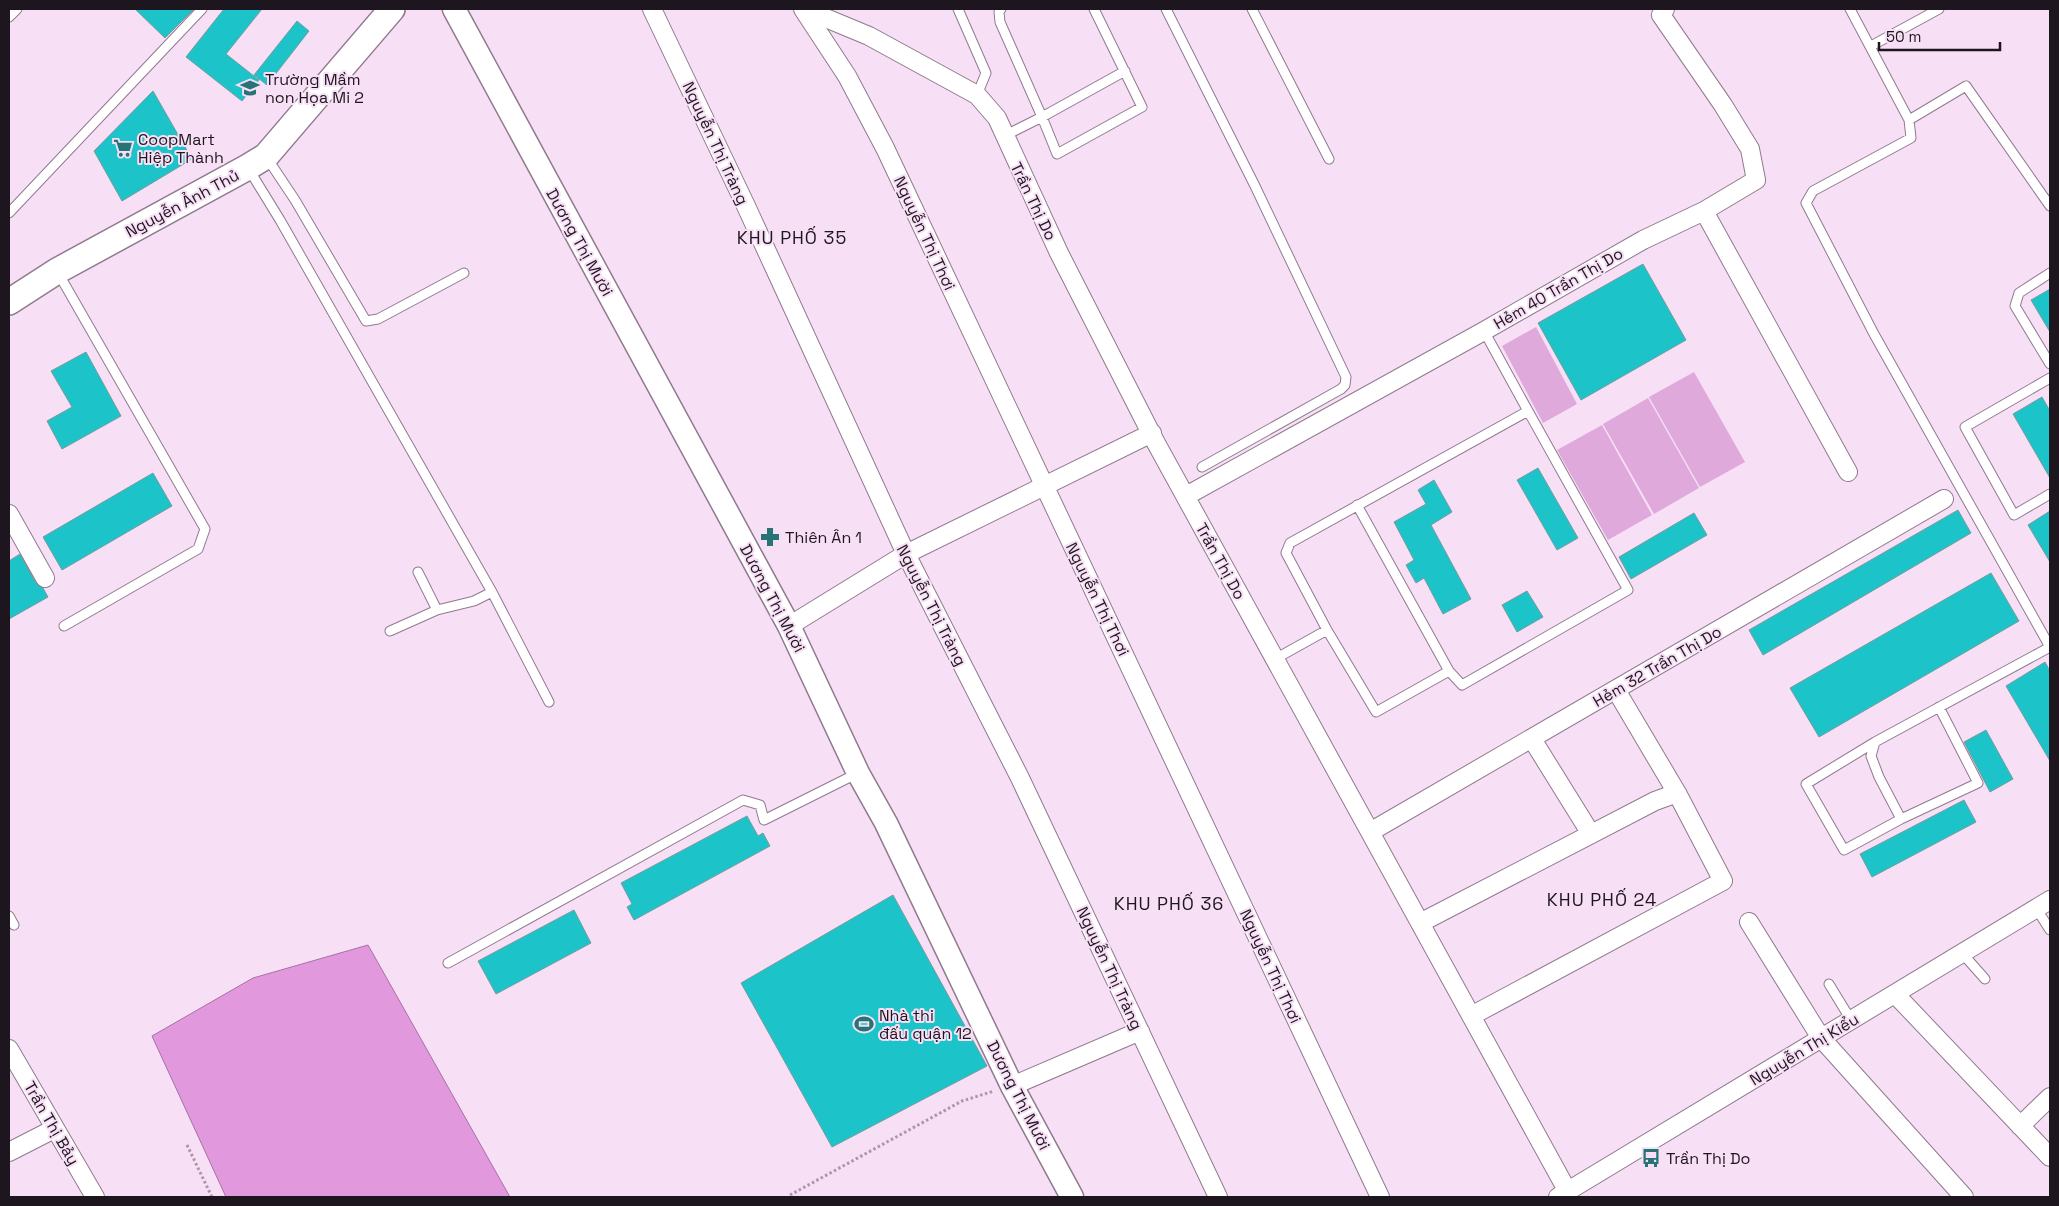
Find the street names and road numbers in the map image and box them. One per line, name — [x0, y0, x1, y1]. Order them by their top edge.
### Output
street label: Nguyễn Thị Tràng — [678, 78, 753, 208]
street label: Trần Thị Do — [1006, 159, 1061, 244]
street label: Nguyễn Ảnh Thủ — [122, 165, 243, 242]
street label: Nguyễn Thị Thơi — [889, 173, 960, 294]
street label: Dương Thị Mười — [541, 185, 618, 300]
street label: Hẻm 40 Trần Thị Do — [1490, 243, 1627, 334]
street label: Trần Thị Do — [1191, 519, 1250, 603]
street label: Nguyễn Thị Thơi — [1061, 539, 1134, 659]
street label: Dương Thị Mười — [735, 540, 810, 656]
street label: Nguyễn Thị Tràng — [892, 541, 971, 669]
street label: Hẻm 32 Trần Thị Do — [1589, 621, 1725, 712]
street label: Nguyễn Thị Tràng — [1072, 903, 1147, 1033]
street label: Nguyễn Thị Thơi — [1235, 906, 1306, 1027]
street label: Nguyễn Thị Kiểu — [1746, 1009, 1863, 1090]
street label: Dương Thị Mười — [982, 1037, 1055, 1153]
street label: Trần Thị Bảy — [19, 1078, 84, 1169]

